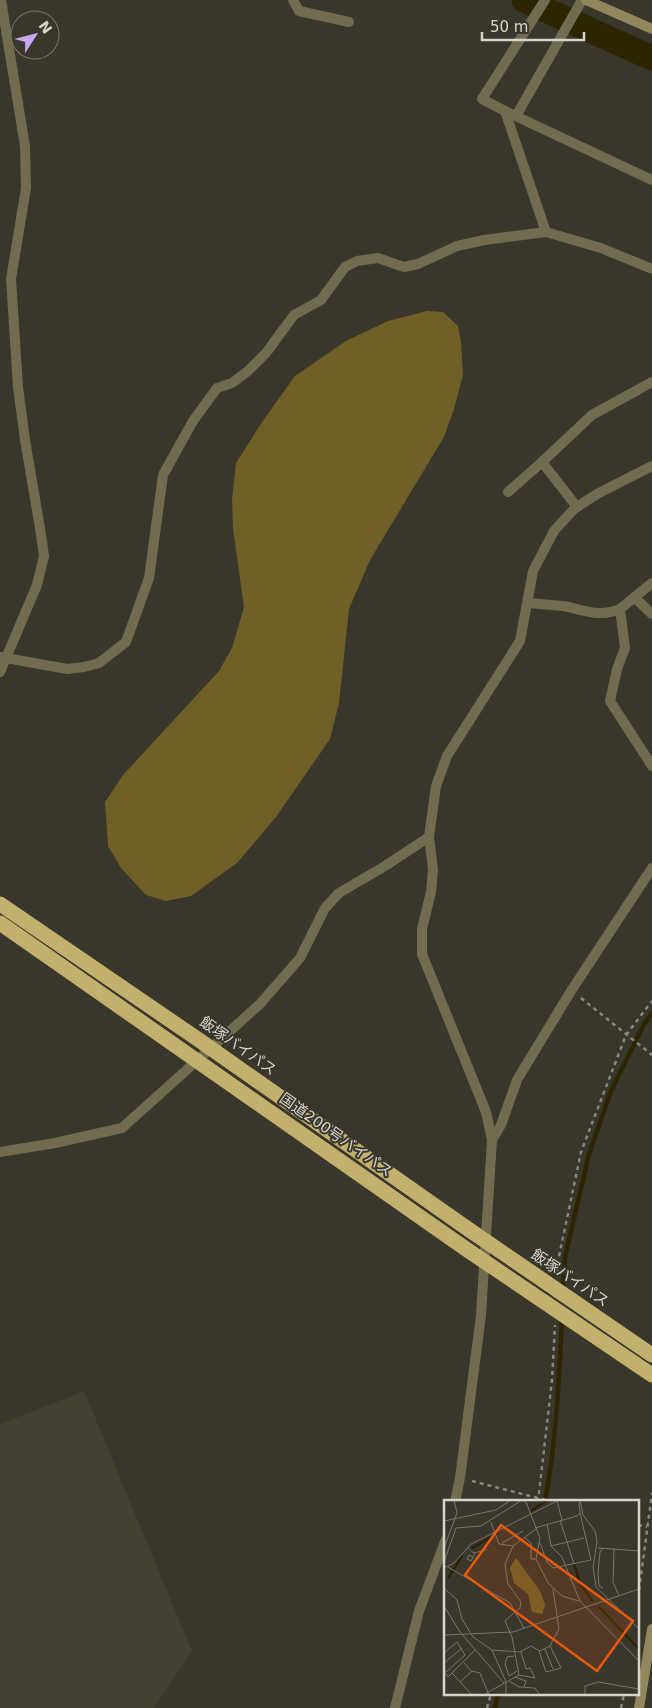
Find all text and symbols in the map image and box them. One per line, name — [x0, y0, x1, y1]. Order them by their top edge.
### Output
north arrow — [10, 10, 60, 60]
scale bar — [482, 10, 584, 42]
text: N — [36, 18, 55, 37]
text: 50 m — [490, 18, 528, 36]
street label: 飯塚バイパス — [196, 1013, 280, 1079]
street label: 国道200号バイパス — [276, 1089, 396, 1181]
street label: 飯塚バイパス — [528, 1245, 612, 1311]
inset map — [444, 1500, 640, 1696]

